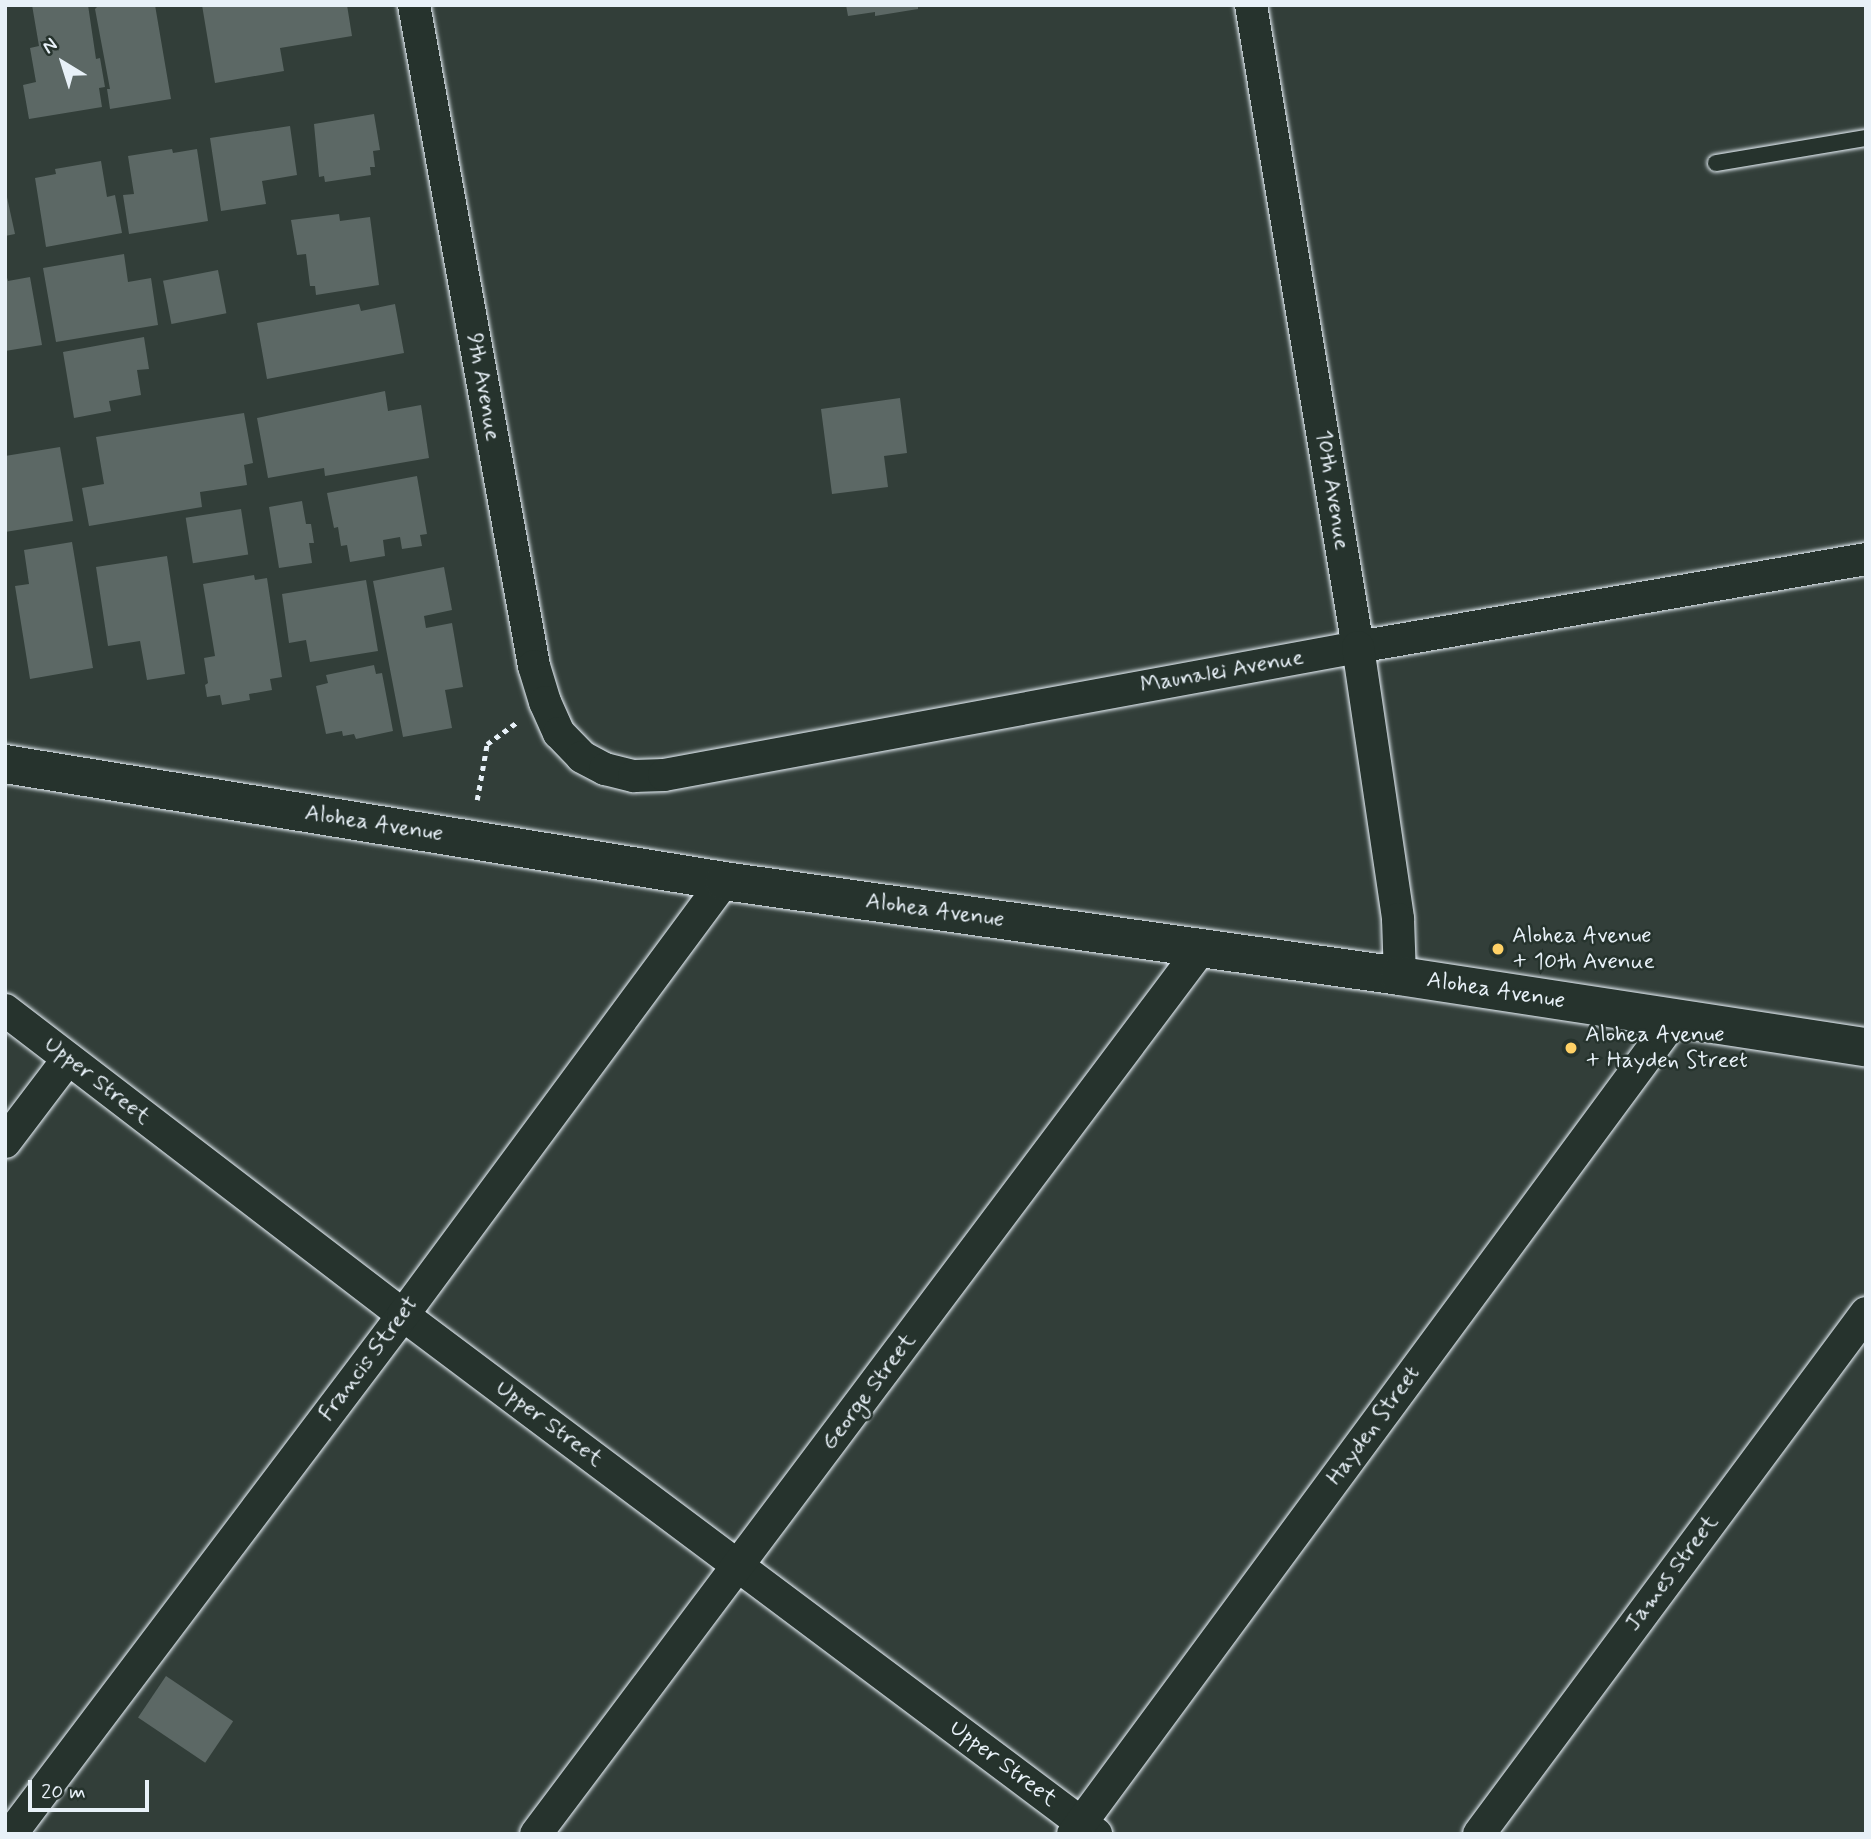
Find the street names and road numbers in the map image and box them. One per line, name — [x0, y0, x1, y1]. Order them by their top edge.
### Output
street label: 9th Avenue — [460, 331, 506, 443]
street label: 10th Avenue — [1309, 428, 1355, 552]
street label: Maunalei Avenue — [1138, 644, 1306, 700]
street label: Alohea Avenue — [301, 799, 447, 849]
street label: Alohea Avenue — [863, 887, 1007, 935]
street label: Alohea Avenue — [1423, 966, 1569, 1016]
street label: Upper Street — [38, 1031, 156, 1131]
street label: Francis Street — [313, 1292, 425, 1426]
street label: George Street — [816, 1328, 922, 1456]
street label: Hayden Street — [1320, 1359, 1428, 1493]
street label: Upper Street — [490, 1375, 608, 1473]
street label: James Street — [1619, 1509, 1725, 1637]
street label: Upper Street — [944, 1715, 1062, 1813]

